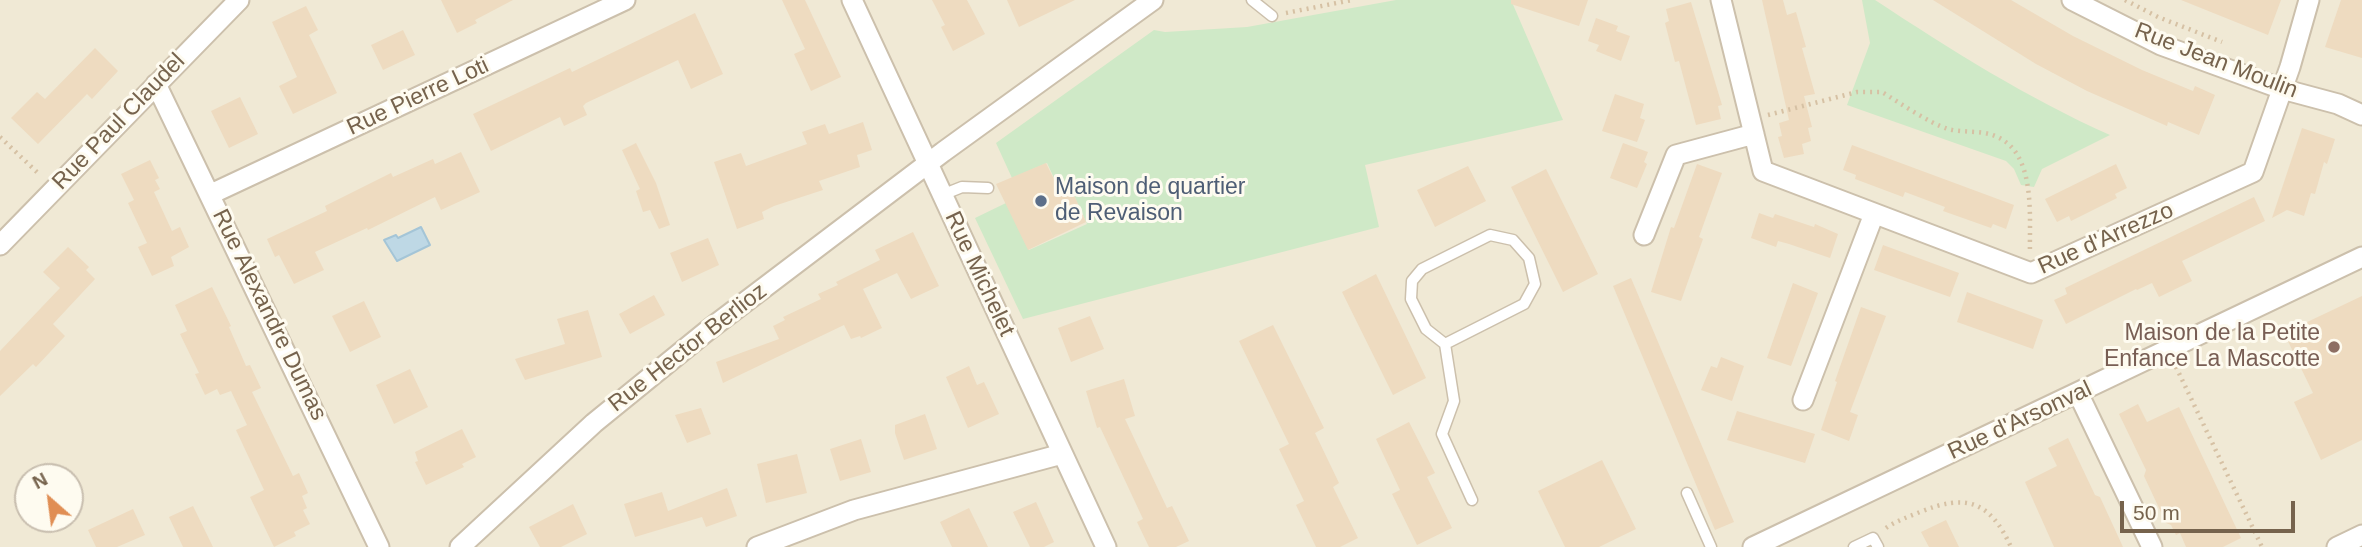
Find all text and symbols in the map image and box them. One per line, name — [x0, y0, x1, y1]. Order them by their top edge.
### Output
street label: Rue Jean Moulin — [2130, 17, 2302, 105]
street label: Rue Paul Claudel — [47, 48, 191, 196]
street label: Rue Pierre Loti — [343, 52, 493, 142]
place label: Maison de quartier de Revaison — [1055, 174, 1245, 228]
marker: Maison de quartier de Revaison — [1033, 193, 1049, 209]
street label: Rue d'Arrezzo — [2034, 197, 2178, 281]
street label: Rue Alexandre Dumas — [206, 205, 332, 425]
street label: Rue Michelet — [938, 207, 1020, 341]
street label: Rue Hector Berlioz — [603, 278, 773, 418]
place label: Maison de la Petite Enfance La Mascotte — [2104, 320, 2320, 374]
marker: Maison de la Petite Enfance La Mascotte — [2326, 339, 2342, 355]
street label: Rue d'Arsonval — [1944, 376, 2096, 466]
north arrow — [14, 463, 84, 533]
text: N — [29, 468, 51, 493]
scale bar — [2124, 488, 2299, 532]
text: 50 m — [2133, 501, 2180, 524]

